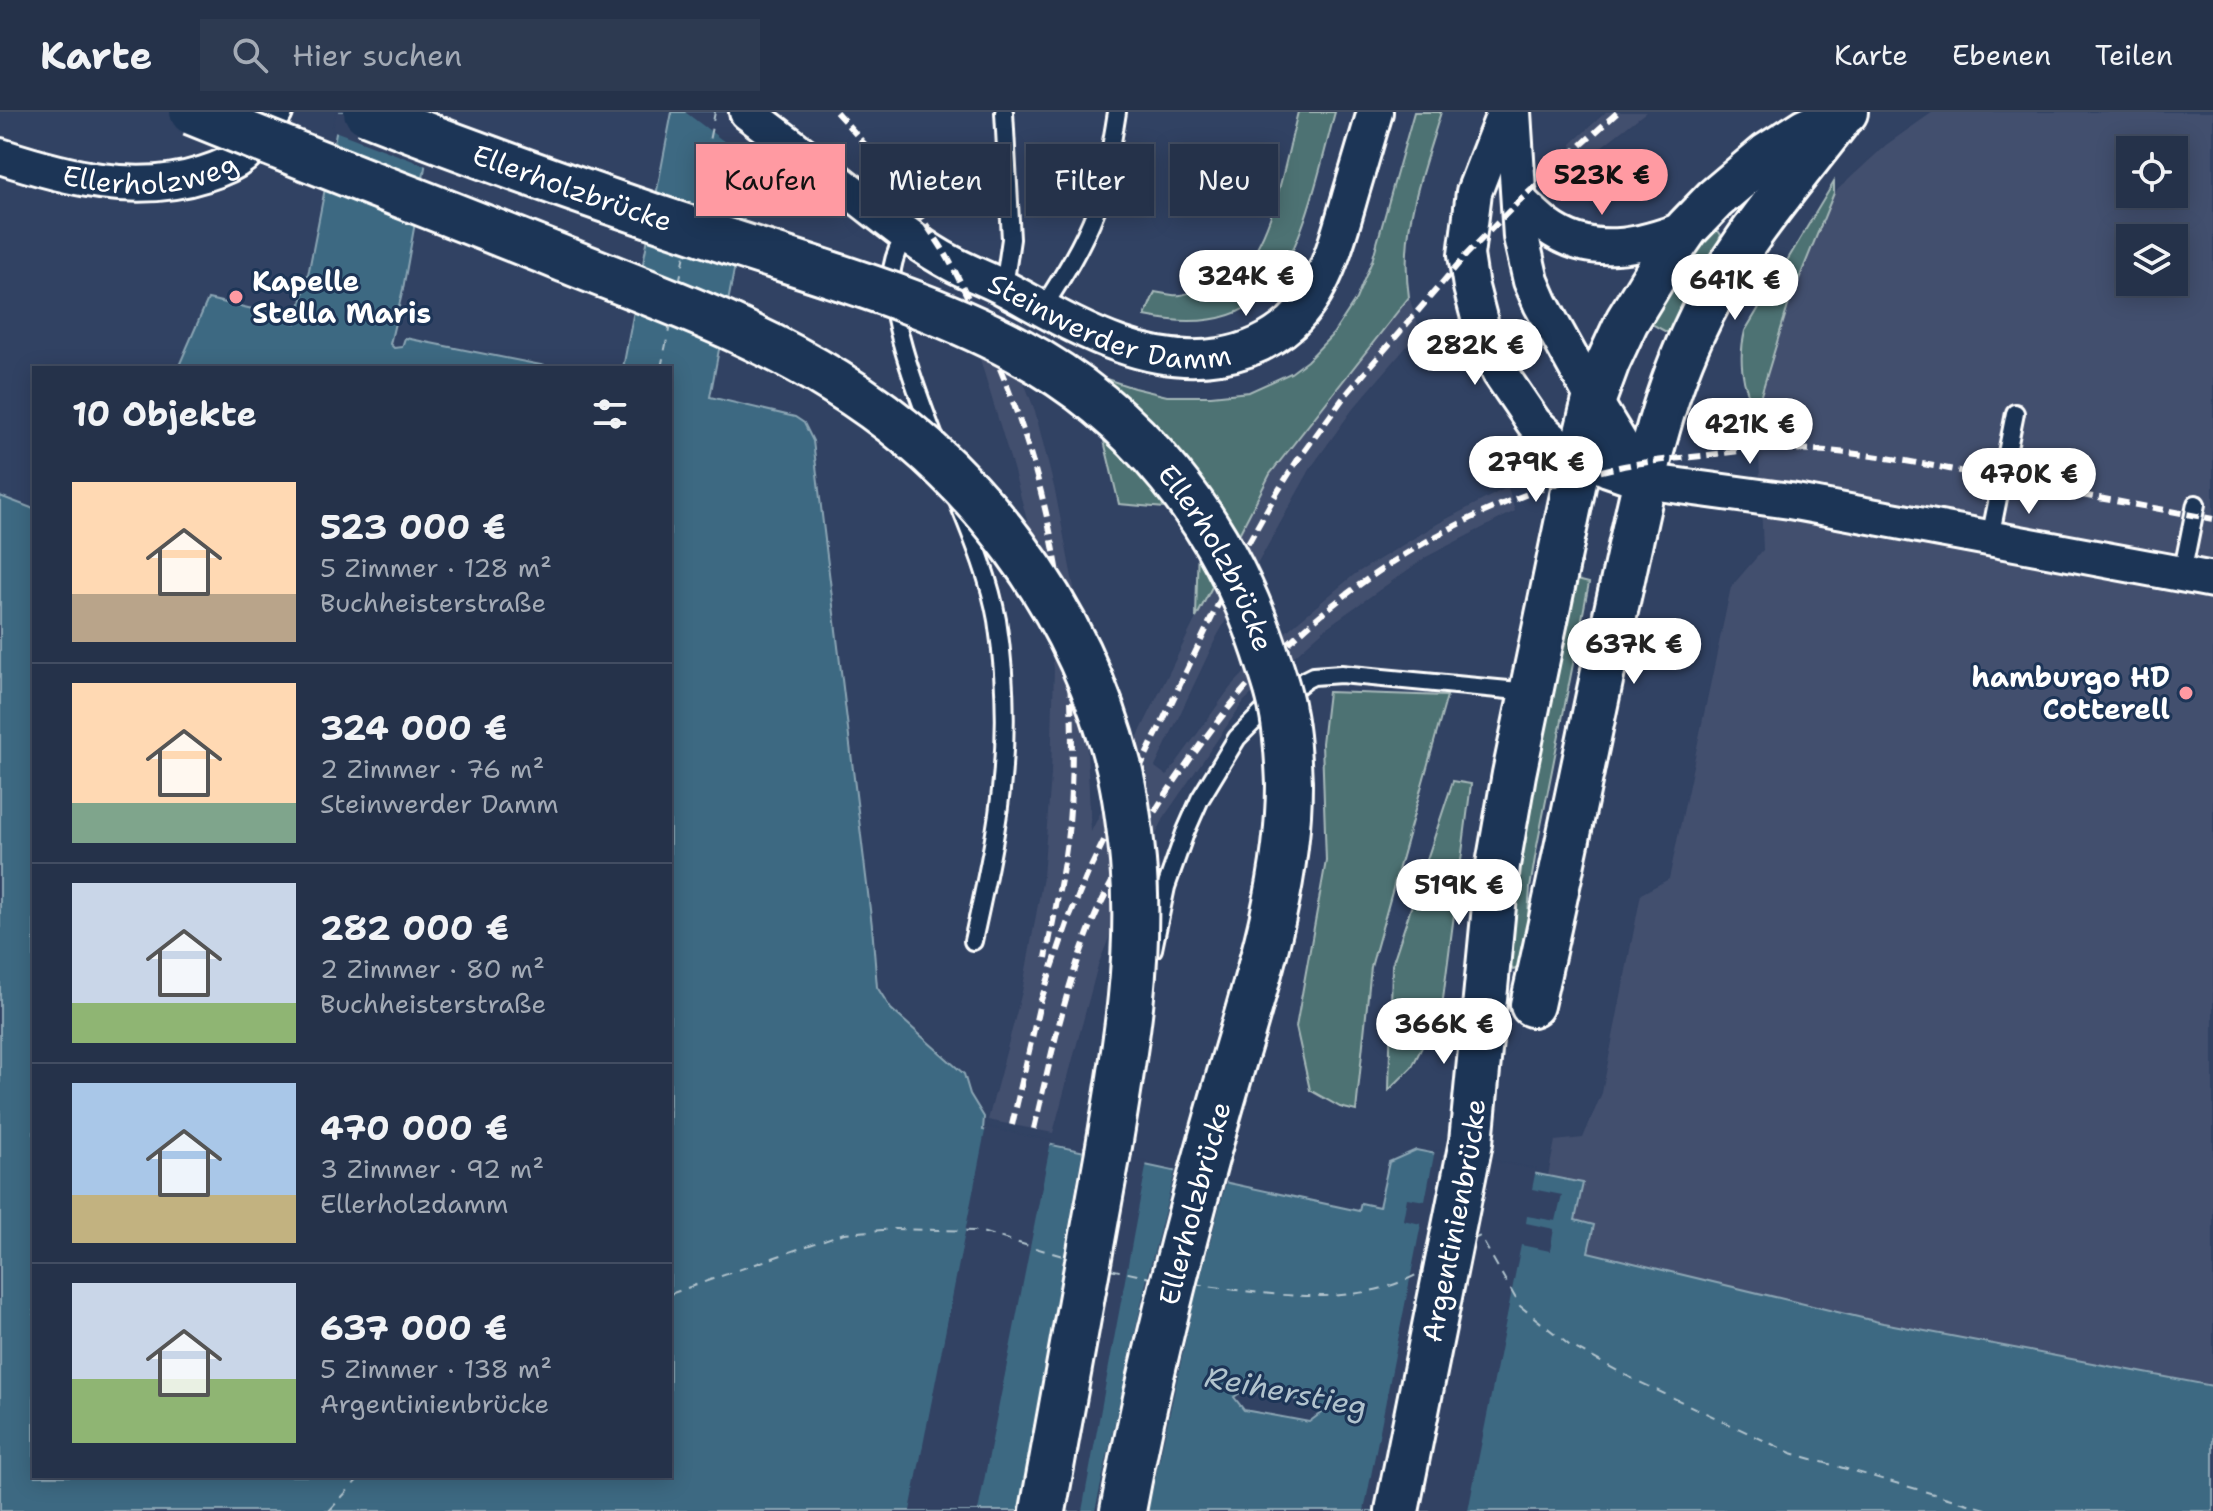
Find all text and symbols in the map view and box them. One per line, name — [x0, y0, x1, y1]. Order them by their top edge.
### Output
search box — [200, 19, 760, 91]
text: Karte — [40, 30, 152, 81]
icon: search — [228, 33, 272, 77]
text: Hier suchen — [292, 35, 462, 76]
text: Karte — [1834, 36, 1908, 74]
text: Ebenen — [1952, 36, 2051, 74]
text: Teilen — [2095, 36, 2173, 74]
street label: Ellerholzbrücke — [467, 135, 677, 240]
map controls — [2116, 136, 2188, 296]
button: locate — [2116, 136, 2188, 208]
street label: Ellerholzweg — [59, 144, 244, 203]
chip: Kaufen — [696, 144, 845, 216]
chip: Mieten — [861, 144, 1010, 216]
chip: Filter — [1026, 144, 1154, 216]
chip: Neu — [1170, 144, 1278, 216]
pin: 523K € — [1537, 149, 1667, 217]
text: 523K € — [1554, 157, 1650, 192]
button: layers — [2116, 224, 2188, 296]
pin: 324K € — [1181, 250, 1311, 318]
pin: 641K € — [1670, 254, 1800, 322]
text: 324K € — [1197, 258, 1295, 293]
place label: Kapelle Stella Maris — [252, 262, 431, 332]
text: 641K € — [1689, 262, 1781, 297]
street label: Steinwerder Damm — [982, 264, 1234, 377]
marker: Kapelle Stella Maris — [227, 288, 245, 306]
pin: 282K € — [1410, 319, 1540, 387]
text: 282K € — [1426, 327, 1524, 362]
text: 10 Objekte — [72, 391, 257, 437]
icon: filters — [588, 392, 632, 436]
pin: 421K € — [1685, 398, 1815, 466]
text: 421K € — [1705, 406, 1795, 441]
pin: 279K € — [1471, 436, 1601, 504]
text: 279K € — [1487, 444, 1585, 479]
pin: 470K € — [1964, 448, 2094, 516]
street label: Ellerholzbrücke — [1149, 456, 1283, 656]
text: 470K € — [1980, 456, 2078, 491]
text: 523 000 € — [320, 504, 506, 550]
icon: home — [136, 514, 232, 610]
text: 5 Zimmer · 128 m² — [320, 550, 552, 585]
text: Buchheisterstraße — [320, 585, 546, 620]
pin: 637K € — [1569, 618, 1699, 686]
text: 637K € — [1585, 626, 1683, 661]
place label: hamburgo HD Cotterell — [1971, 658, 2170, 728]
marker: hamburgo HD Cotterell — [2177, 684, 2195, 702]
text: 324 000 € — [320, 705, 507, 751]
icon: home — [136, 715, 232, 811]
text: 2 Zimmer · 76 m² — [320, 751, 545, 786]
text: Steinwerder Damm — [320, 786, 559, 821]
pin: 519K € — [1394, 859, 1524, 927]
text: 519K € — [1414, 867, 1504, 902]
text: 282 000 € — [320, 905, 509, 951]
icon: home — [136, 915, 232, 1011]
text: 2 Zimmer · 80 m² — [320, 951, 545, 986]
text: Buchheisterstraße — [320, 986, 546, 1021]
pin: 366K € — [1379, 998, 1509, 1066]
text: 366K € — [1394, 1006, 1494, 1041]
street label: Ellerholzbrücke — [1149, 1097, 1240, 1309]
street label: Argentinienbrücke — [1412, 1097, 1494, 1346]
text: 470 000 € — [320, 1105, 508, 1151]
icon: home — [136, 1115, 232, 1211]
text: 3 Zimmer · 92 m² — [320, 1151, 544, 1186]
text: Ellerholzdamm — [320, 1186, 508, 1221]
text: 637 000 € — [320, 1305, 507, 1351]
icon: home — [136, 1315, 232, 1411]
text: 5 Zimmer · 138 m² — [320, 1351, 552, 1386]
water label: Reiherstieg — [1202, 1356, 1371, 1427]
text: Argentinienbrücke — [320, 1386, 549, 1421]

